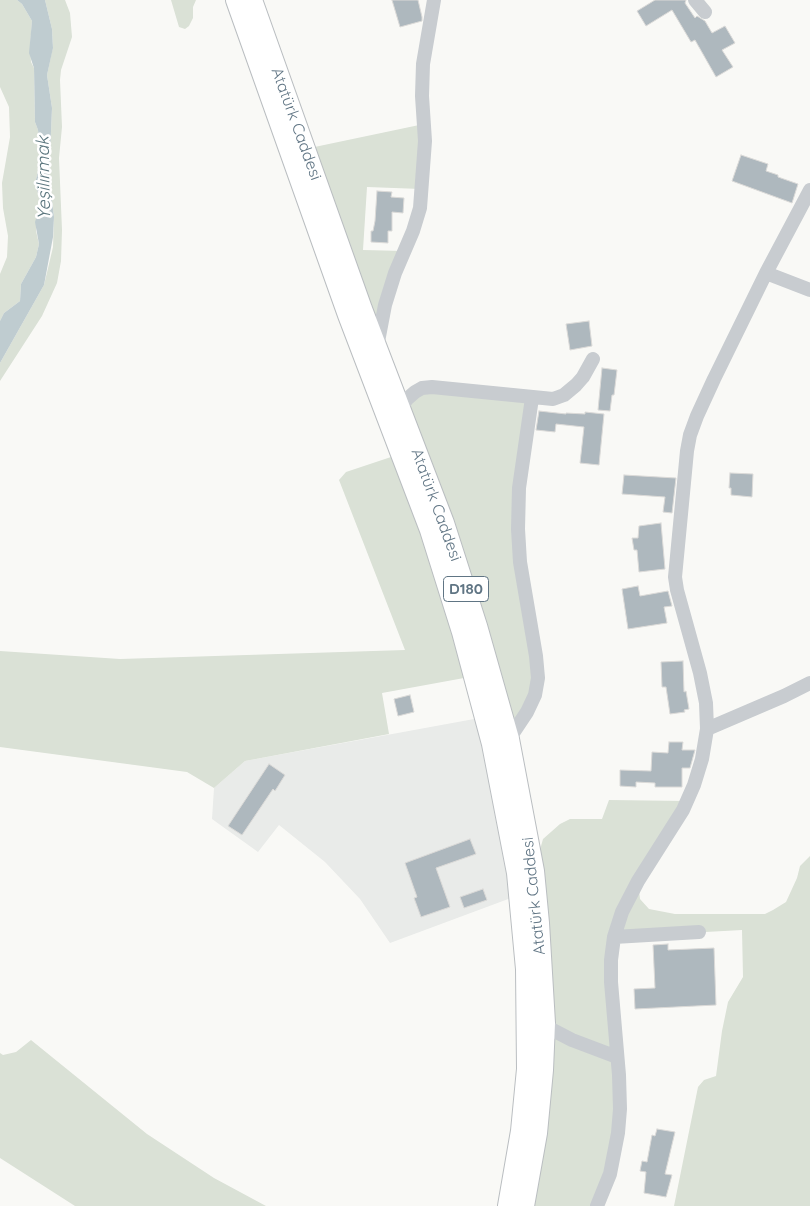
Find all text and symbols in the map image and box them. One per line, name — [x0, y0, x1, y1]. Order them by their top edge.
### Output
street label: Atatürk Caddesi — [267, 65, 325, 183]
water label: Yeşilırmak — [32, 136, 56, 220]
street label: Atatürk Caddesi — [407, 446, 465, 564]
road number: D180 — [444, 576, 488, 602]
street label: Atatürk Caddesi — [518, 836, 550, 956]

